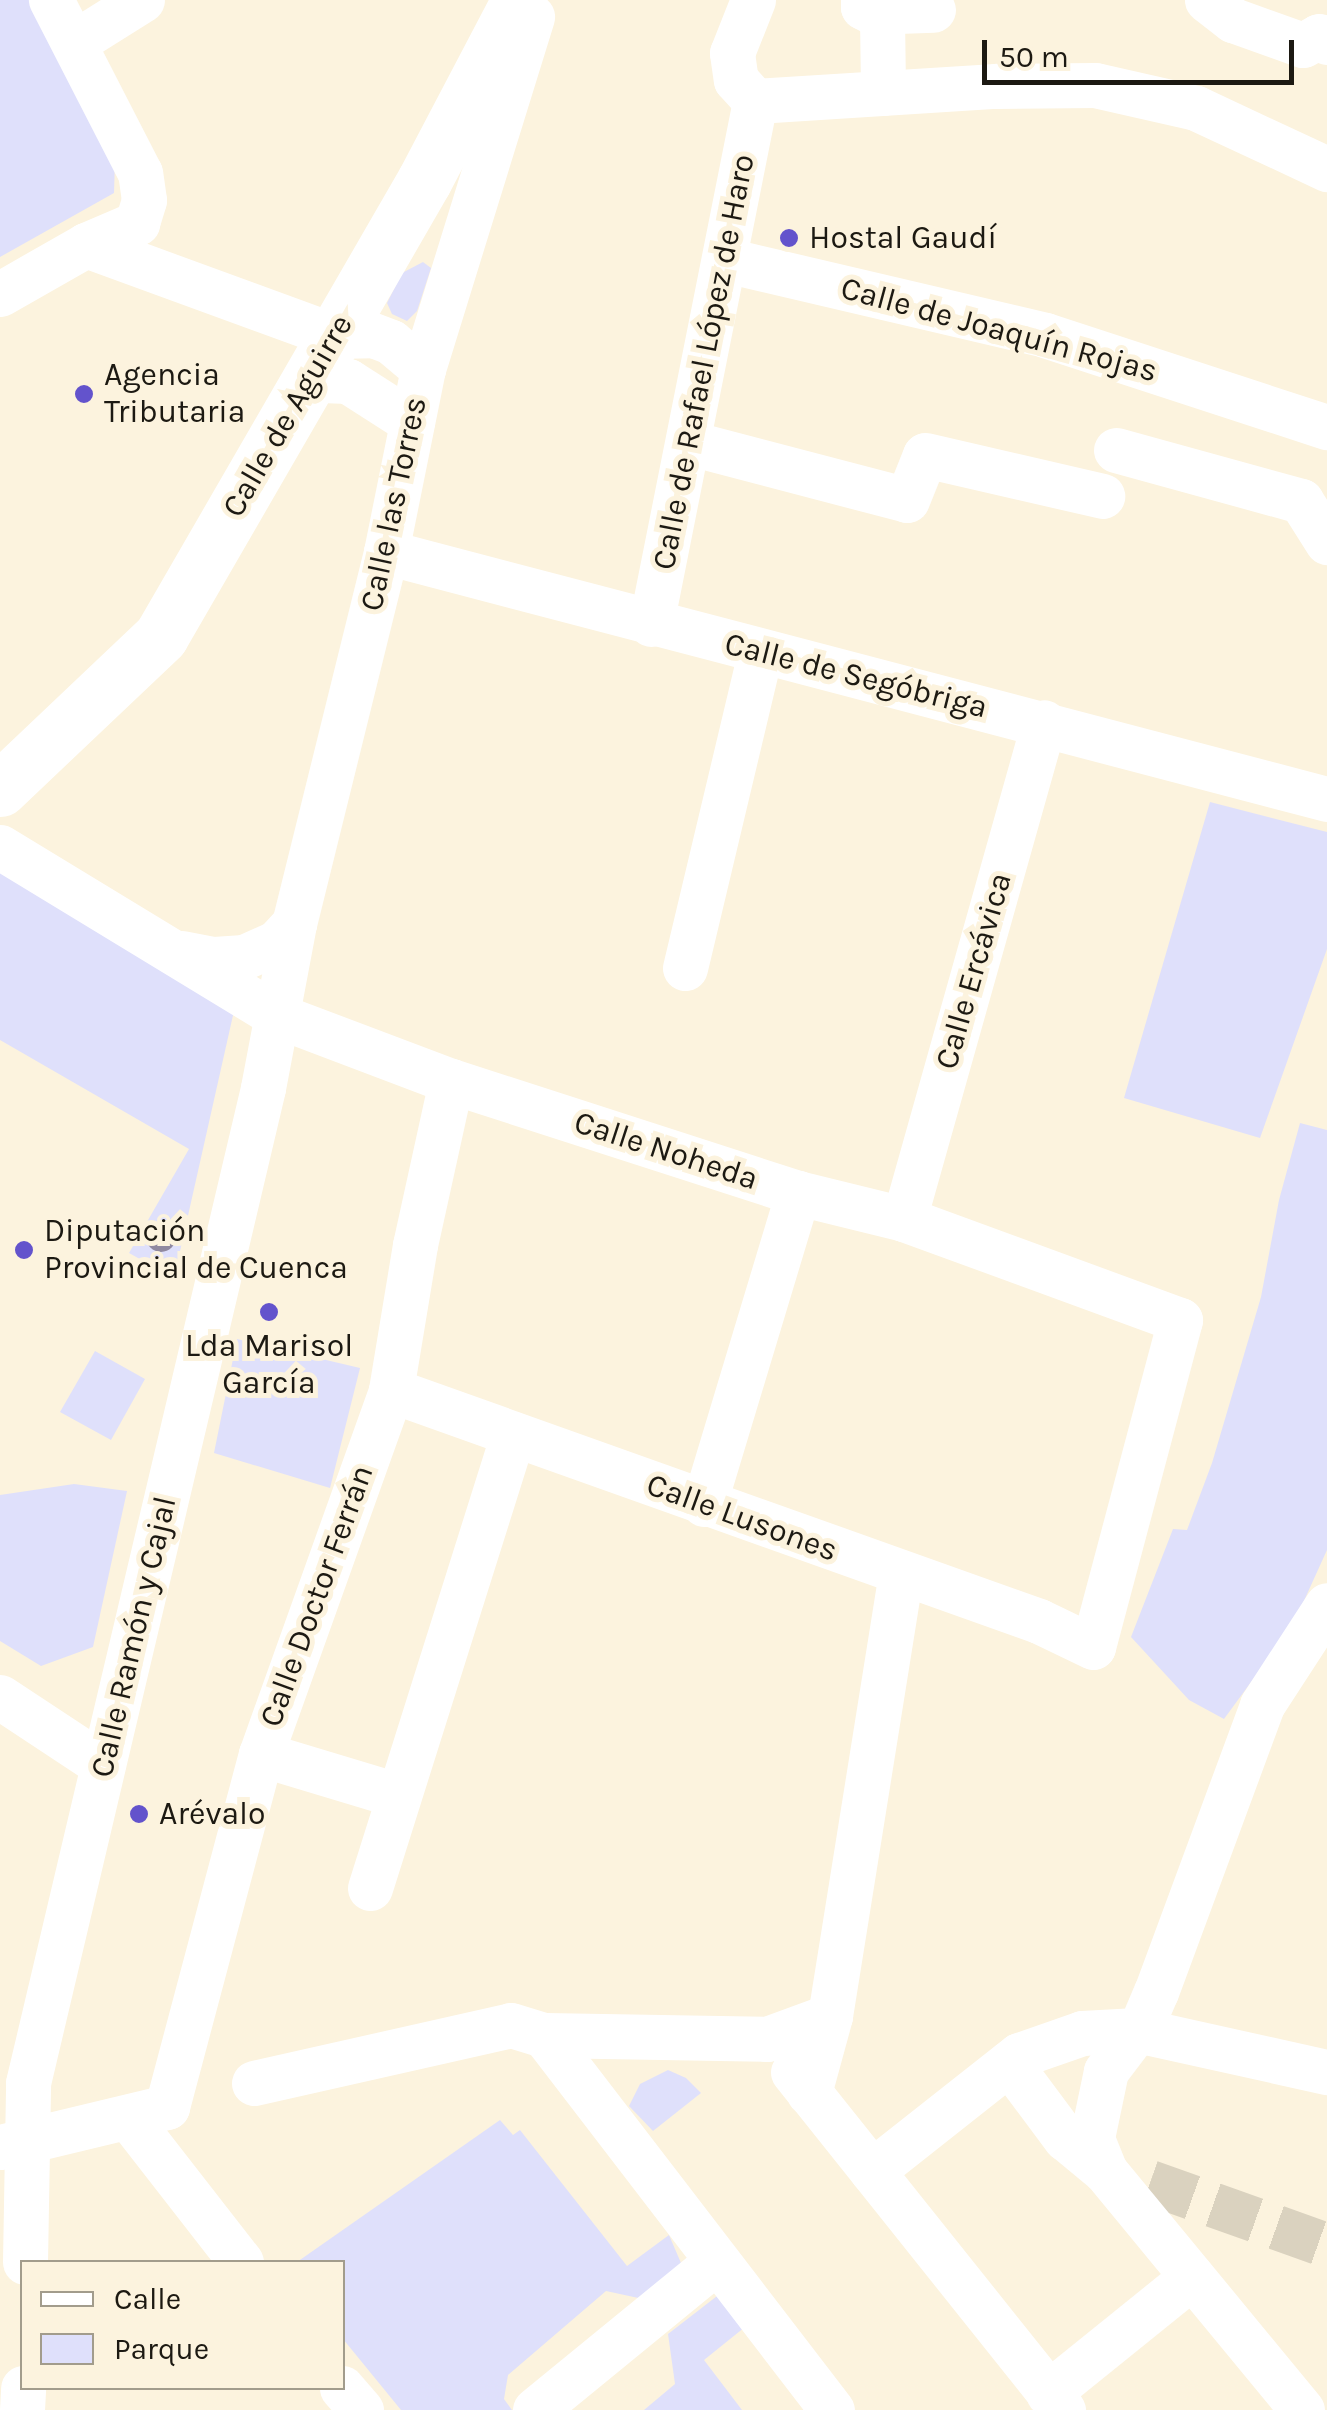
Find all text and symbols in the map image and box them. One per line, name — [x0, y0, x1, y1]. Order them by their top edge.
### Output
scale bar — [987, 20, 1300, 82]
text: 50 m — [999, 39, 1069, 75]
street label: Calle de Rafael López de Haro — [645, 151, 763, 573]
place label: Hostal Gaudí — [809, 219, 997, 257]
marker: Hostal Gaudí — [778, 227, 800, 249]
street label: Calle de Joaquín Rojas — [836, 269, 1162, 391]
street label: Calle de Aguirre — [215, 308, 361, 524]
place label: Agencia Tributaria — [104, 357, 245, 432]
marker: Agencia Tributaria — [73, 383, 95, 405]
street label: Calle las Torres — [353, 394, 435, 614]
street label: Calle de Segóbriga — [721, 625, 991, 727]
street label: Calle Ercávica — [928, 868, 1020, 1074]
street label: Calle Noheda — [569, 1103, 763, 1199]
place label: Diputación Provincial de Cuenca — [44, 1213, 348, 1288]
marker: Diputación Provincial de Cuenca — [13, 1239, 35, 1261]
marker: Lda Marisol García — [258, 1301, 280, 1323]
place label: Lda Marisol García — [185, 1328, 353, 1403]
street label: Calle Doctor Ferrán — [252, 1460, 382, 1732]
street label: Calle Lusones — [641, 1466, 843, 1570]
street label: Calle Ramón y Cajal — [83, 1493, 185, 1781]
place label: Arévalo — [159, 1795, 266, 1833]
marker: Arévalo — [128, 1803, 150, 1825]
legend — [20, 2260, 345, 2390]
text: Calle — [114, 2281, 181, 2317]
text: Parque — [114, 2331, 209, 2367]

